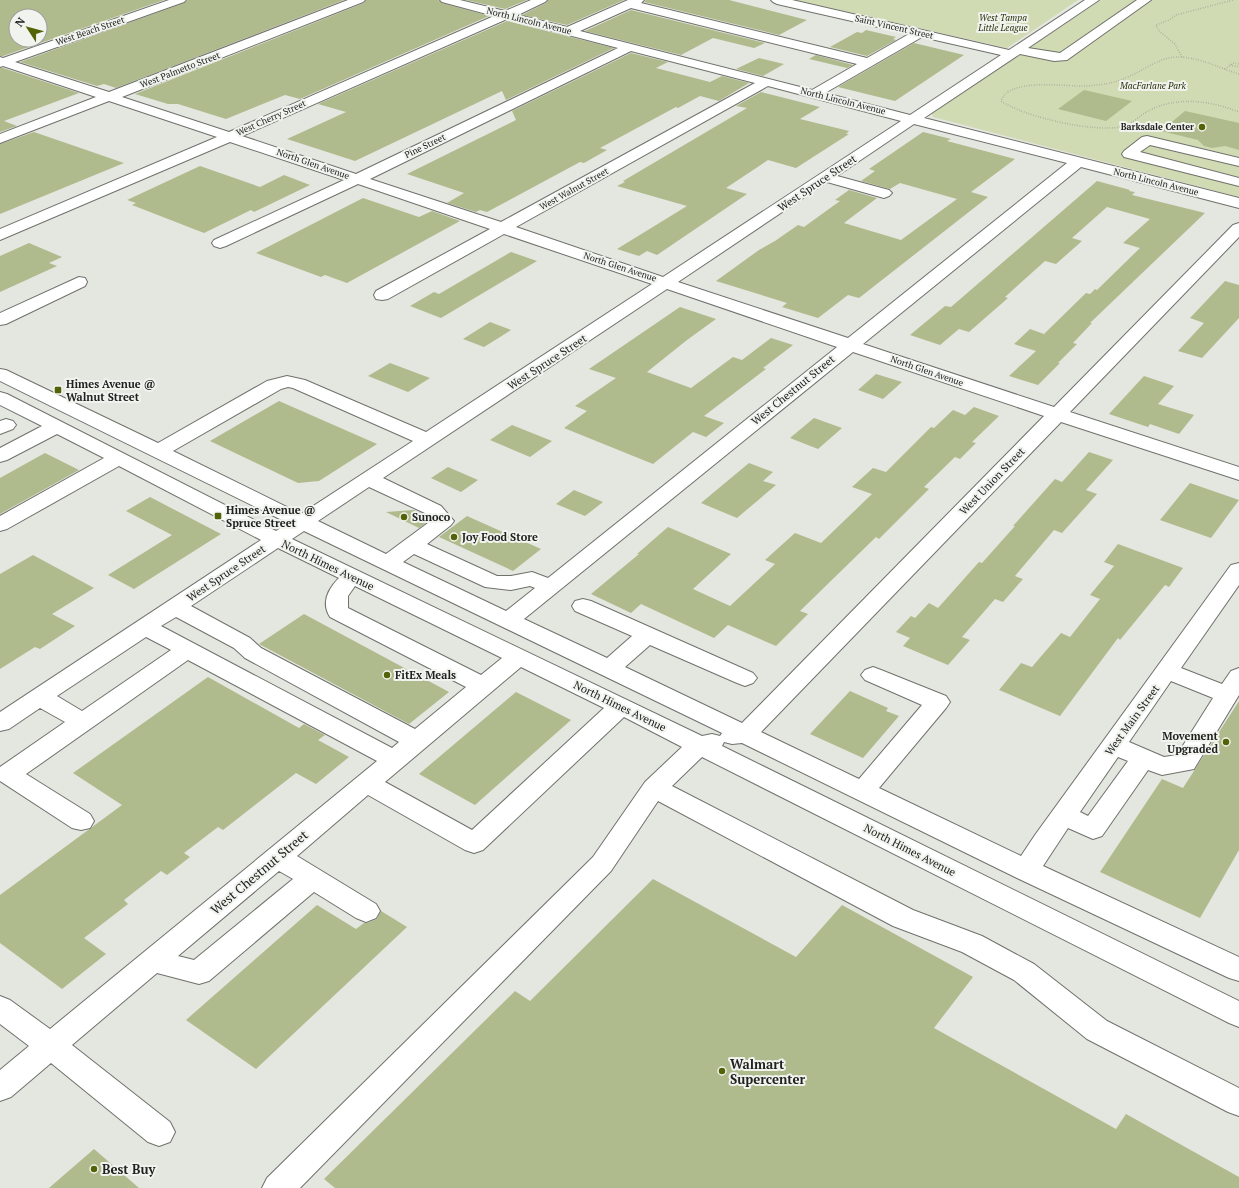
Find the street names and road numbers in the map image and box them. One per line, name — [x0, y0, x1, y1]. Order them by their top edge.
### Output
street label: North Lincoln Avenue — [485, 5, 573, 38]
street label: Saint Vincent Street — [854, 12, 935, 42]
street label: West Beach Street — [54, 13, 127, 48]
street label: West Palmetto Street — [138, 49, 222, 91]
street label: North Lincoln Avenue — [799, 85, 887, 118]
street label: West Cherry Street — [234, 97, 308, 139]
street label: Pine Street — [403, 131, 448, 161]
street label: North Glen Avenue — [275, 146, 351, 182]
street label: West Spruce Street — [775, 152, 859, 214]
street label: West Walnut Street — [537, 165, 611, 213]
street label: North Lincoln Avenue — [1112, 166, 1200, 199]
street label: North Glen Avenue — [582, 250, 658, 285]
street label: West Spruce Street — [505, 331, 589, 393]
street label: West Chestnut Street — [748, 352, 838, 428]
street label: North Glen Avenue — [889, 353, 965, 389]
street label: West Union Street — [956, 444, 1028, 518]
street label: North Himes Avenue — [279, 537, 377, 594]
street label: West Spruce Street — [184, 542, 268, 604]
street label: North Himes Avenue — [571, 678, 669, 735]
street label: West Main Street — [1102, 682, 1162, 758]
street label: North Himes Avenue — [862, 821, 959, 879]
street label: West Chestnut Street — [206, 826, 312, 918]

